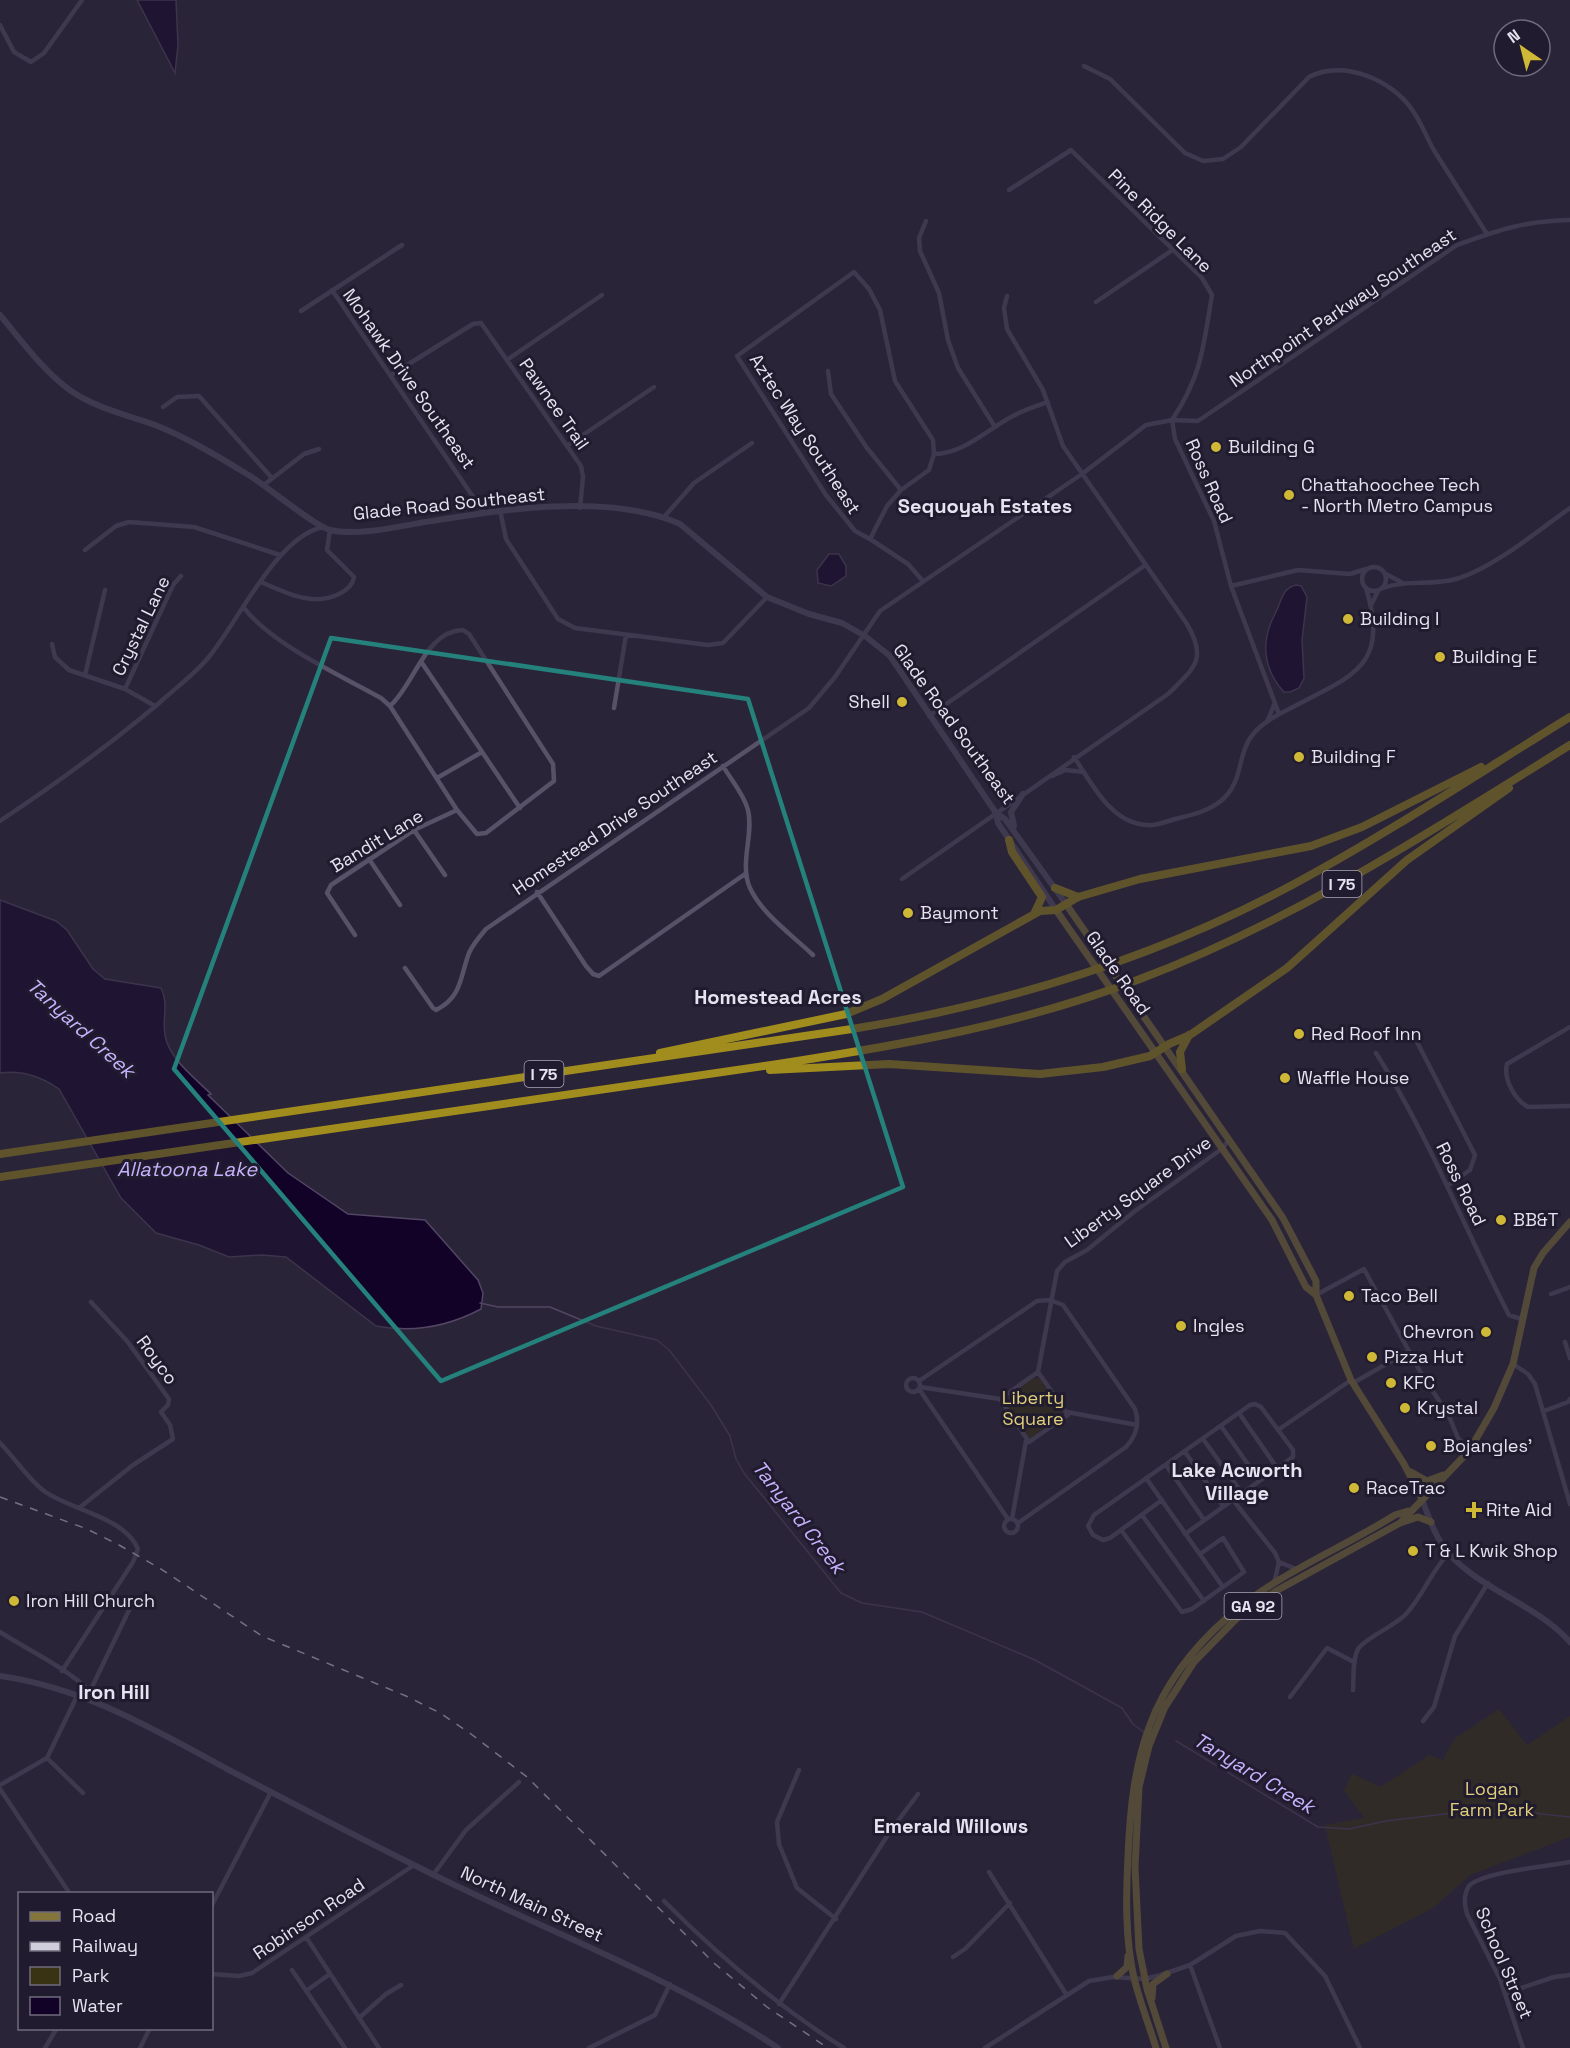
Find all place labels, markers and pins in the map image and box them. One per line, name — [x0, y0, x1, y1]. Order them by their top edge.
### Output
place label: Building G — [1228, 435, 1315, 458]
marker: Building G — [1209, 440, 1223, 454]
place label: Chattahoochee Tech - North Metro Campus — [1301, 473, 1493, 517]
marker: Chattahoochee Tech - North Metro Campus — [1282, 488, 1296, 502]
place label: Building I — [1360, 607, 1439, 630]
marker: Building I — [1341, 612, 1355, 626]
place label: Building E — [1452, 645, 1537, 668]
marker: Building E — [1433, 650, 1447, 664]
place label: Shell — [848, 690, 890, 713]
marker: Shell — [895, 695, 909, 709]
place label: Building F — [1311, 745, 1396, 768]
marker: Building F — [1292, 750, 1306, 764]
place label: Baymont — [920, 901, 999, 924]
marker: Baymont — [901, 906, 915, 920]
place label: Red Roof Inn — [1311, 1022, 1422, 1045]
marker: Red Roof Inn — [1292, 1027, 1306, 1041]
place label: Waffle House — [1297, 1066, 1409, 1089]
marker: Waffle House — [1278, 1071, 1292, 1085]
place label: BB&T — [1513, 1208, 1559, 1231]
marker: BB&T — [1494, 1213, 1508, 1227]
place label: Taco Bell — [1361, 1284, 1438, 1307]
marker: Taco Bell — [1342, 1289, 1356, 1303]
place label: Ingles — [1193, 1314, 1245, 1337]
marker: Ingles — [1174, 1319, 1188, 1333]
place label: Chevron — [1403, 1320, 1474, 1343]
marker: Chevron — [1479, 1325, 1493, 1339]
place label: Pizza Hut — [1384, 1345, 1464, 1368]
marker: Pizza Hut — [1365, 1350, 1379, 1364]
place label: KFC — [1403, 1371, 1435, 1394]
marker: KFC — [1384, 1376, 1398, 1390]
place label: Krystal — [1417, 1396, 1478, 1419]
marker: Krystal — [1398, 1401, 1412, 1415]
place label: Bojangles' — [1443, 1434, 1532, 1457]
marker: Bojangles' — [1424, 1439, 1438, 1453]
place label: RaceTrac — [1366, 1476, 1445, 1499]
marker: RaceTrac — [1347, 1481, 1361, 1495]
place label: Rite Aid — [1486, 1498, 1552, 1521]
marker: Rite Aid — [1467, 1503, 1481, 1517]
place label: T & L Kwik Shop — [1425, 1539, 1558, 1562]
marker: T & L Kwik Shop — [1406, 1544, 1420, 1558]
place label: Iron Hill Church — [26, 1589, 155, 1612]
marker: Iron Hill Church — [7, 1594, 21, 1608]

